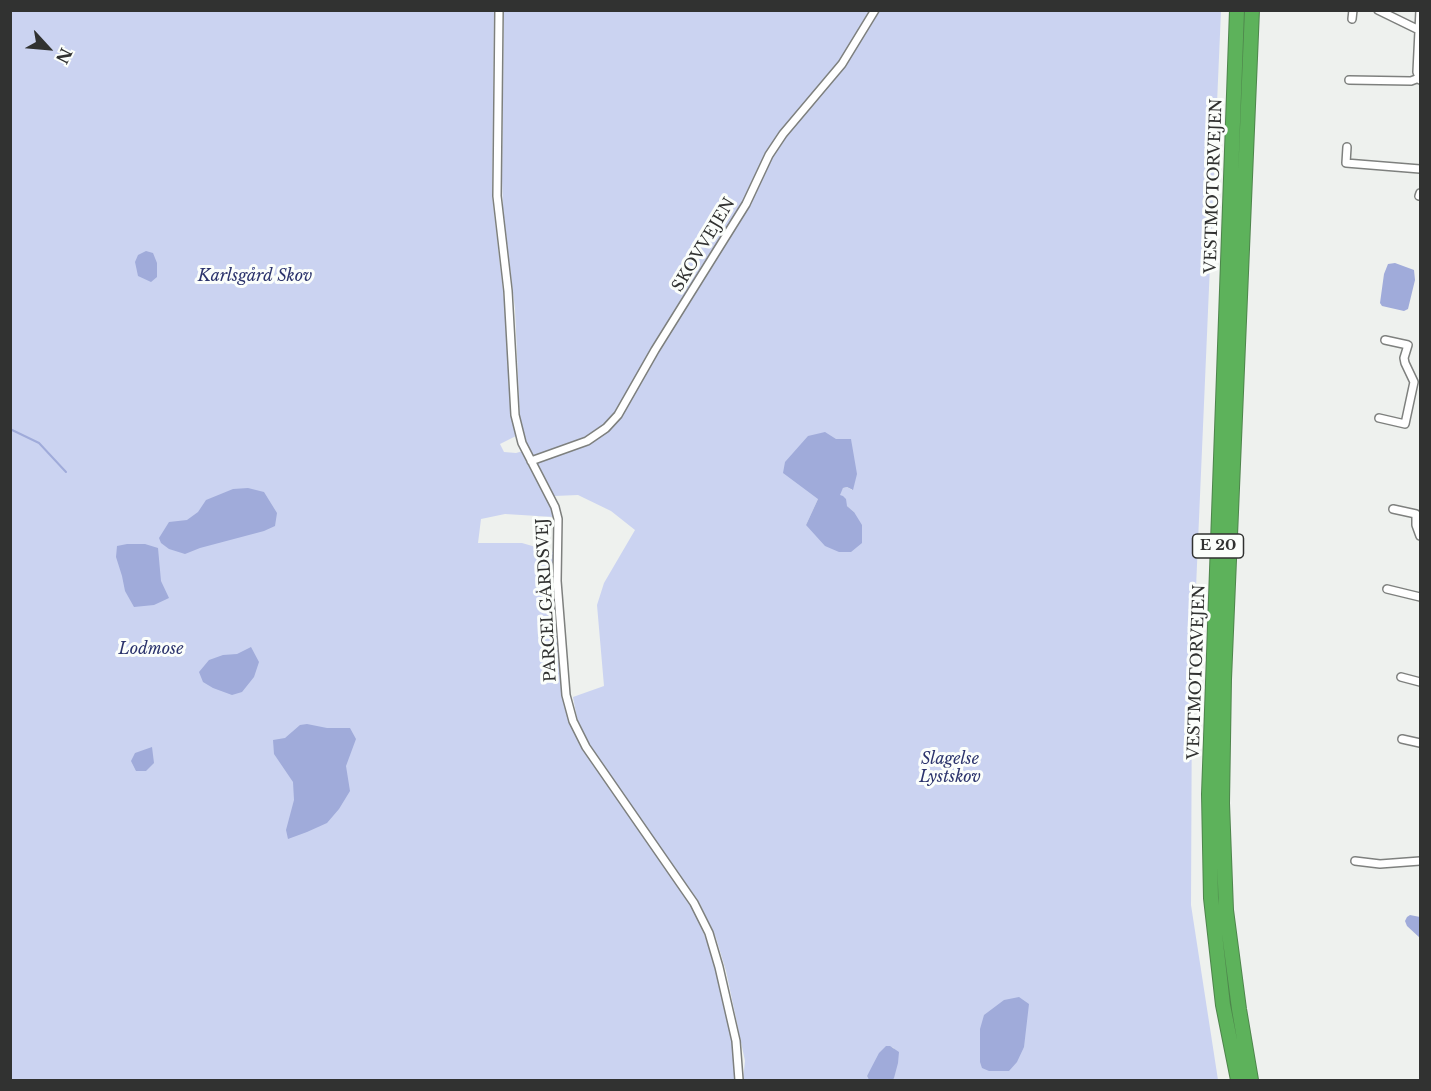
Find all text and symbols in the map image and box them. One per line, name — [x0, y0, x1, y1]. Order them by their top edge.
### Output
north arrow — [18, 18, 78, 78]
text: N — [52, 45, 76, 67]
street label: VESTMOTORVEJEN — [1201, 98, 1227, 274]
street label: SKOVVEJEN — [669, 195, 739, 295]
park label: Karlsgård Skov — [198, 266, 312, 286]
street label: PARCELGÅRDSVEJ — [533, 517, 561, 683]
road number: E 20 — [1192, 534, 1244, 558]
street label: VESTMOTORVEJEN — [1184, 584, 1210, 760]
park label: Lodmose — [119, 639, 183, 659]
park label: Slagelse Lystskov — [919, 749, 981, 787]

